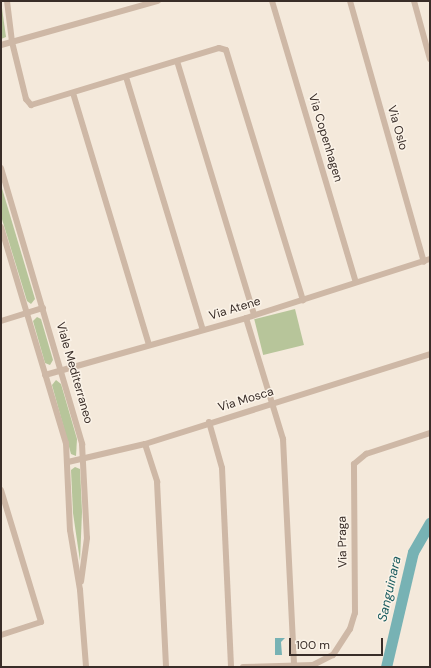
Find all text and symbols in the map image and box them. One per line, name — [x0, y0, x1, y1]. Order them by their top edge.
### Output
street label: Via Copenhagen — [305, 92, 345, 184]
street label: Via Oslo — [384, 104, 410, 152]
street label: Via Atene — [207, 294, 263, 324]
street label: Viale Mediterraneo — [53, 321, 95, 425]
street label: Via Mosca — [217, 385, 275, 415]
street label: Via Praga — [335, 516, 351, 568]
water label: Sanguinara — [375, 555, 405, 623]
scale bar — [291, 630, 385, 656]
text: 100 m — [296, 637, 330, 653]

